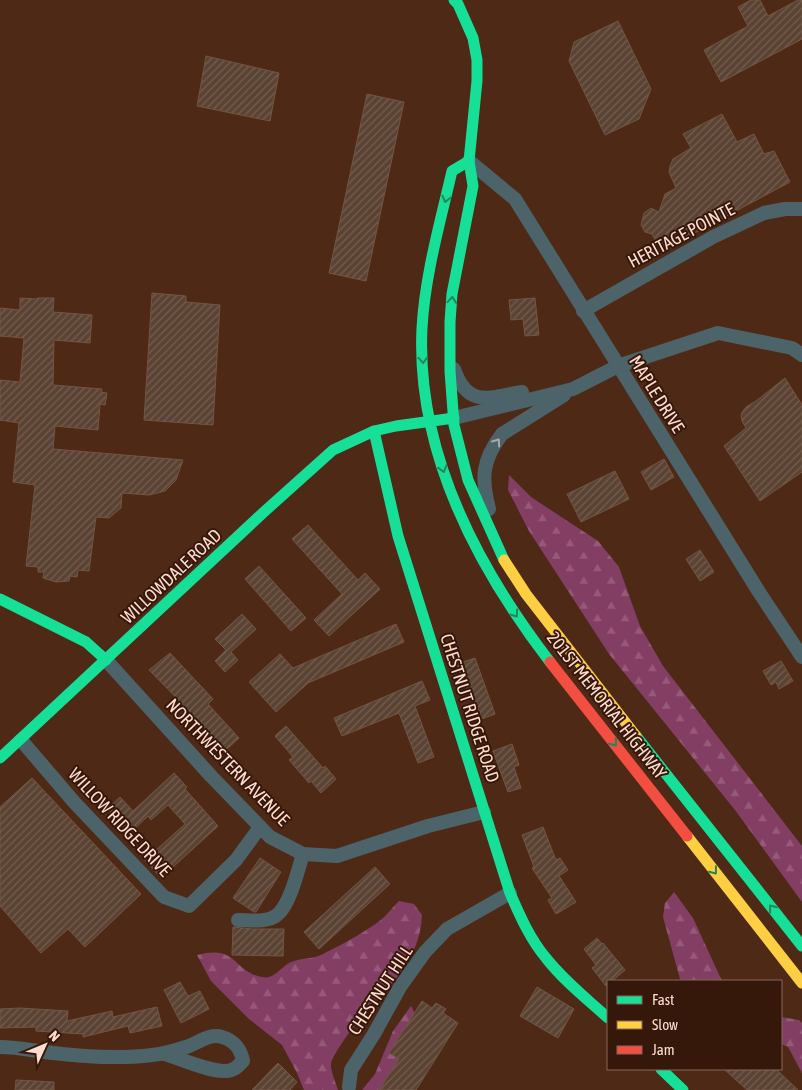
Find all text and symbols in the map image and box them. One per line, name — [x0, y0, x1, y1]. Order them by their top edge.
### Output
one-way arrow — [441, 195, 452, 204]
street label: HERITAGE POINTE — [624, 198, 738, 272]
one-way arrow — [446, 295, 457, 303]
street label: MAPLE DRIVE — [625, 352, 689, 437]
one-way arrow — [417, 356, 428, 364]
one-way arrow — [491, 439, 499, 448]
one-way arrow — [438, 465, 448, 473]
street label: WILLOWDALE ROAD — [117, 524, 225, 628]
one-way arrow — [509, 608, 518, 618]
street label: 201ST MEMORIAL HIGHWAY — [543, 627, 671, 783]
street label: CHESTNUT RIDGE ROAD — [436, 631, 504, 785]
street label: NORTHWESTERN AVENUE — [162, 694, 294, 830]
one-way arrow — [609, 737, 617, 746]
street label: WILLOW RIDGE DRIVE — [64, 763, 176, 881]
one-way arrow — [709, 865, 717, 874]
one-way arrow — [769, 905, 777, 914]
street label: CHESTNUT HILL — [343, 941, 417, 1039]
legend — [607, 980, 782, 1070]
text: Fast — [652, 991, 674, 1008]
text: Slow — [652, 1016, 678, 1033]
north arrow — [20, 1020, 70, 1070]
text: N — [46, 1027, 63, 1044]
text: Jam — [652, 1041, 675, 1058]

